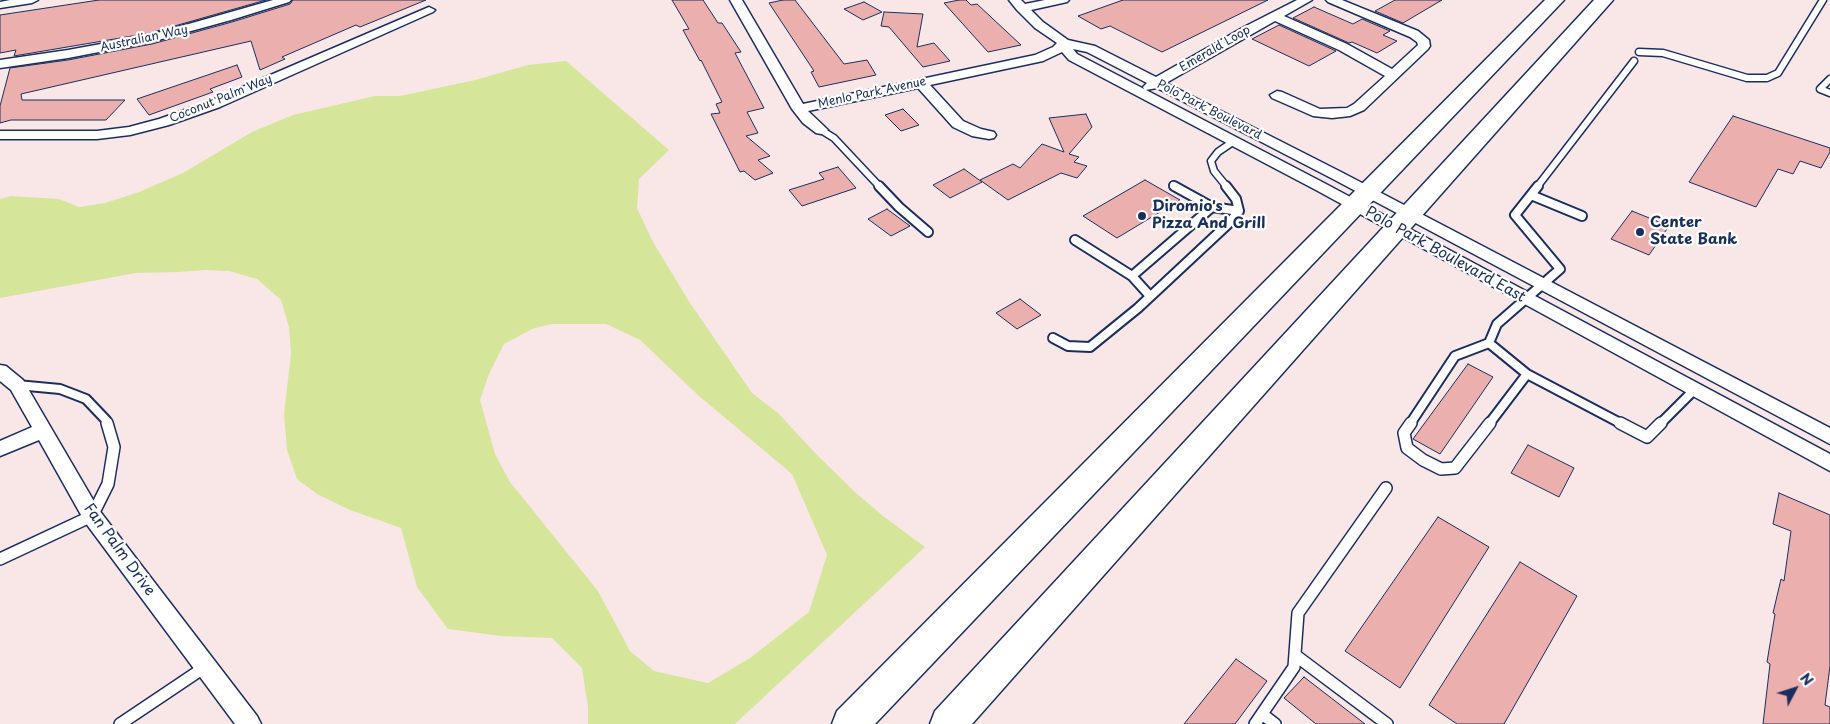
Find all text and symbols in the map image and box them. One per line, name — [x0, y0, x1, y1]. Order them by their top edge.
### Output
street label: Australian Way — [99, 23, 189, 55]
street label: Emerald Loop — [1177, 23, 1253, 75]
street label: Coconut Palm Way — [168, 72, 274, 126]
street label: Menlo Park Avenue — [817, 74, 927, 112]
street label: Polo Park Boulevard — [1154, 77, 1264, 143]
place label: Diromio's Pizza And Grill — [1152, 198, 1265, 233]
street label: Polo Park Boulevard East — [1362, 203, 1528, 307]
marker: Diromio's Pizza And Grill — [1136, 210, 1148, 222]
place label: Center State Bank — [1650, 214, 1737, 249]
marker: Center State Bank — [1634, 226, 1646, 238]
street label: Fan Palm Drive — [79, 500, 159, 600]
north arrow — [1770, 664, 1820, 714]
text: N — [1795, 668, 1818, 690]

